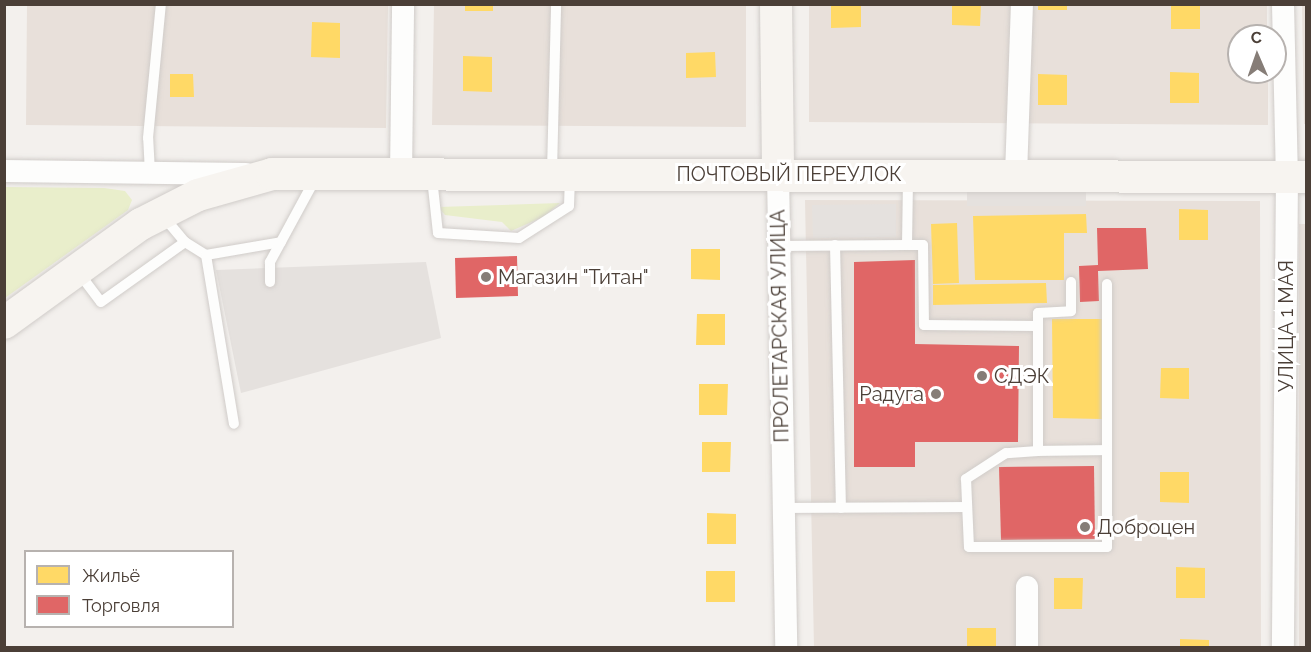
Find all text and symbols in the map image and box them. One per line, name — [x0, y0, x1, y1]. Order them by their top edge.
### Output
north arrow — [1227, 24, 1287, 84]
text: С — [1251, 28, 1262, 47]
street label: ПОЧТОВЫЙ ПЕРЕУЛОК — [676, 162, 902, 186]
street label: ПРОЛЕТАРСКАЯ УЛИЦА — [766, 209, 794, 443]
street label: УЛИЦА 1 МАЯ — [1274, 260, 1298, 392]
place label: Магазин "Титан" — [498, 265, 649, 289]
marker: Магазин "Титан" — [479, 270, 493, 284]
place label: СДЭК — [994, 364, 1050, 388]
marker: СДЭК — [975, 369, 989, 383]
place label: Радуга — [859, 382, 924, 406]
marker: Радуга — [929, 387, 943, 401]
place label: Доброцен — [1097, 515, 1195, 539]
marker: Доброцен — [1078, 520, 1092, 534]
legend — [24, 550, 234, 628]
text: Жильё — [82, 565, 140, 586]
text: Торговля — [82, 595, 160, 616]

